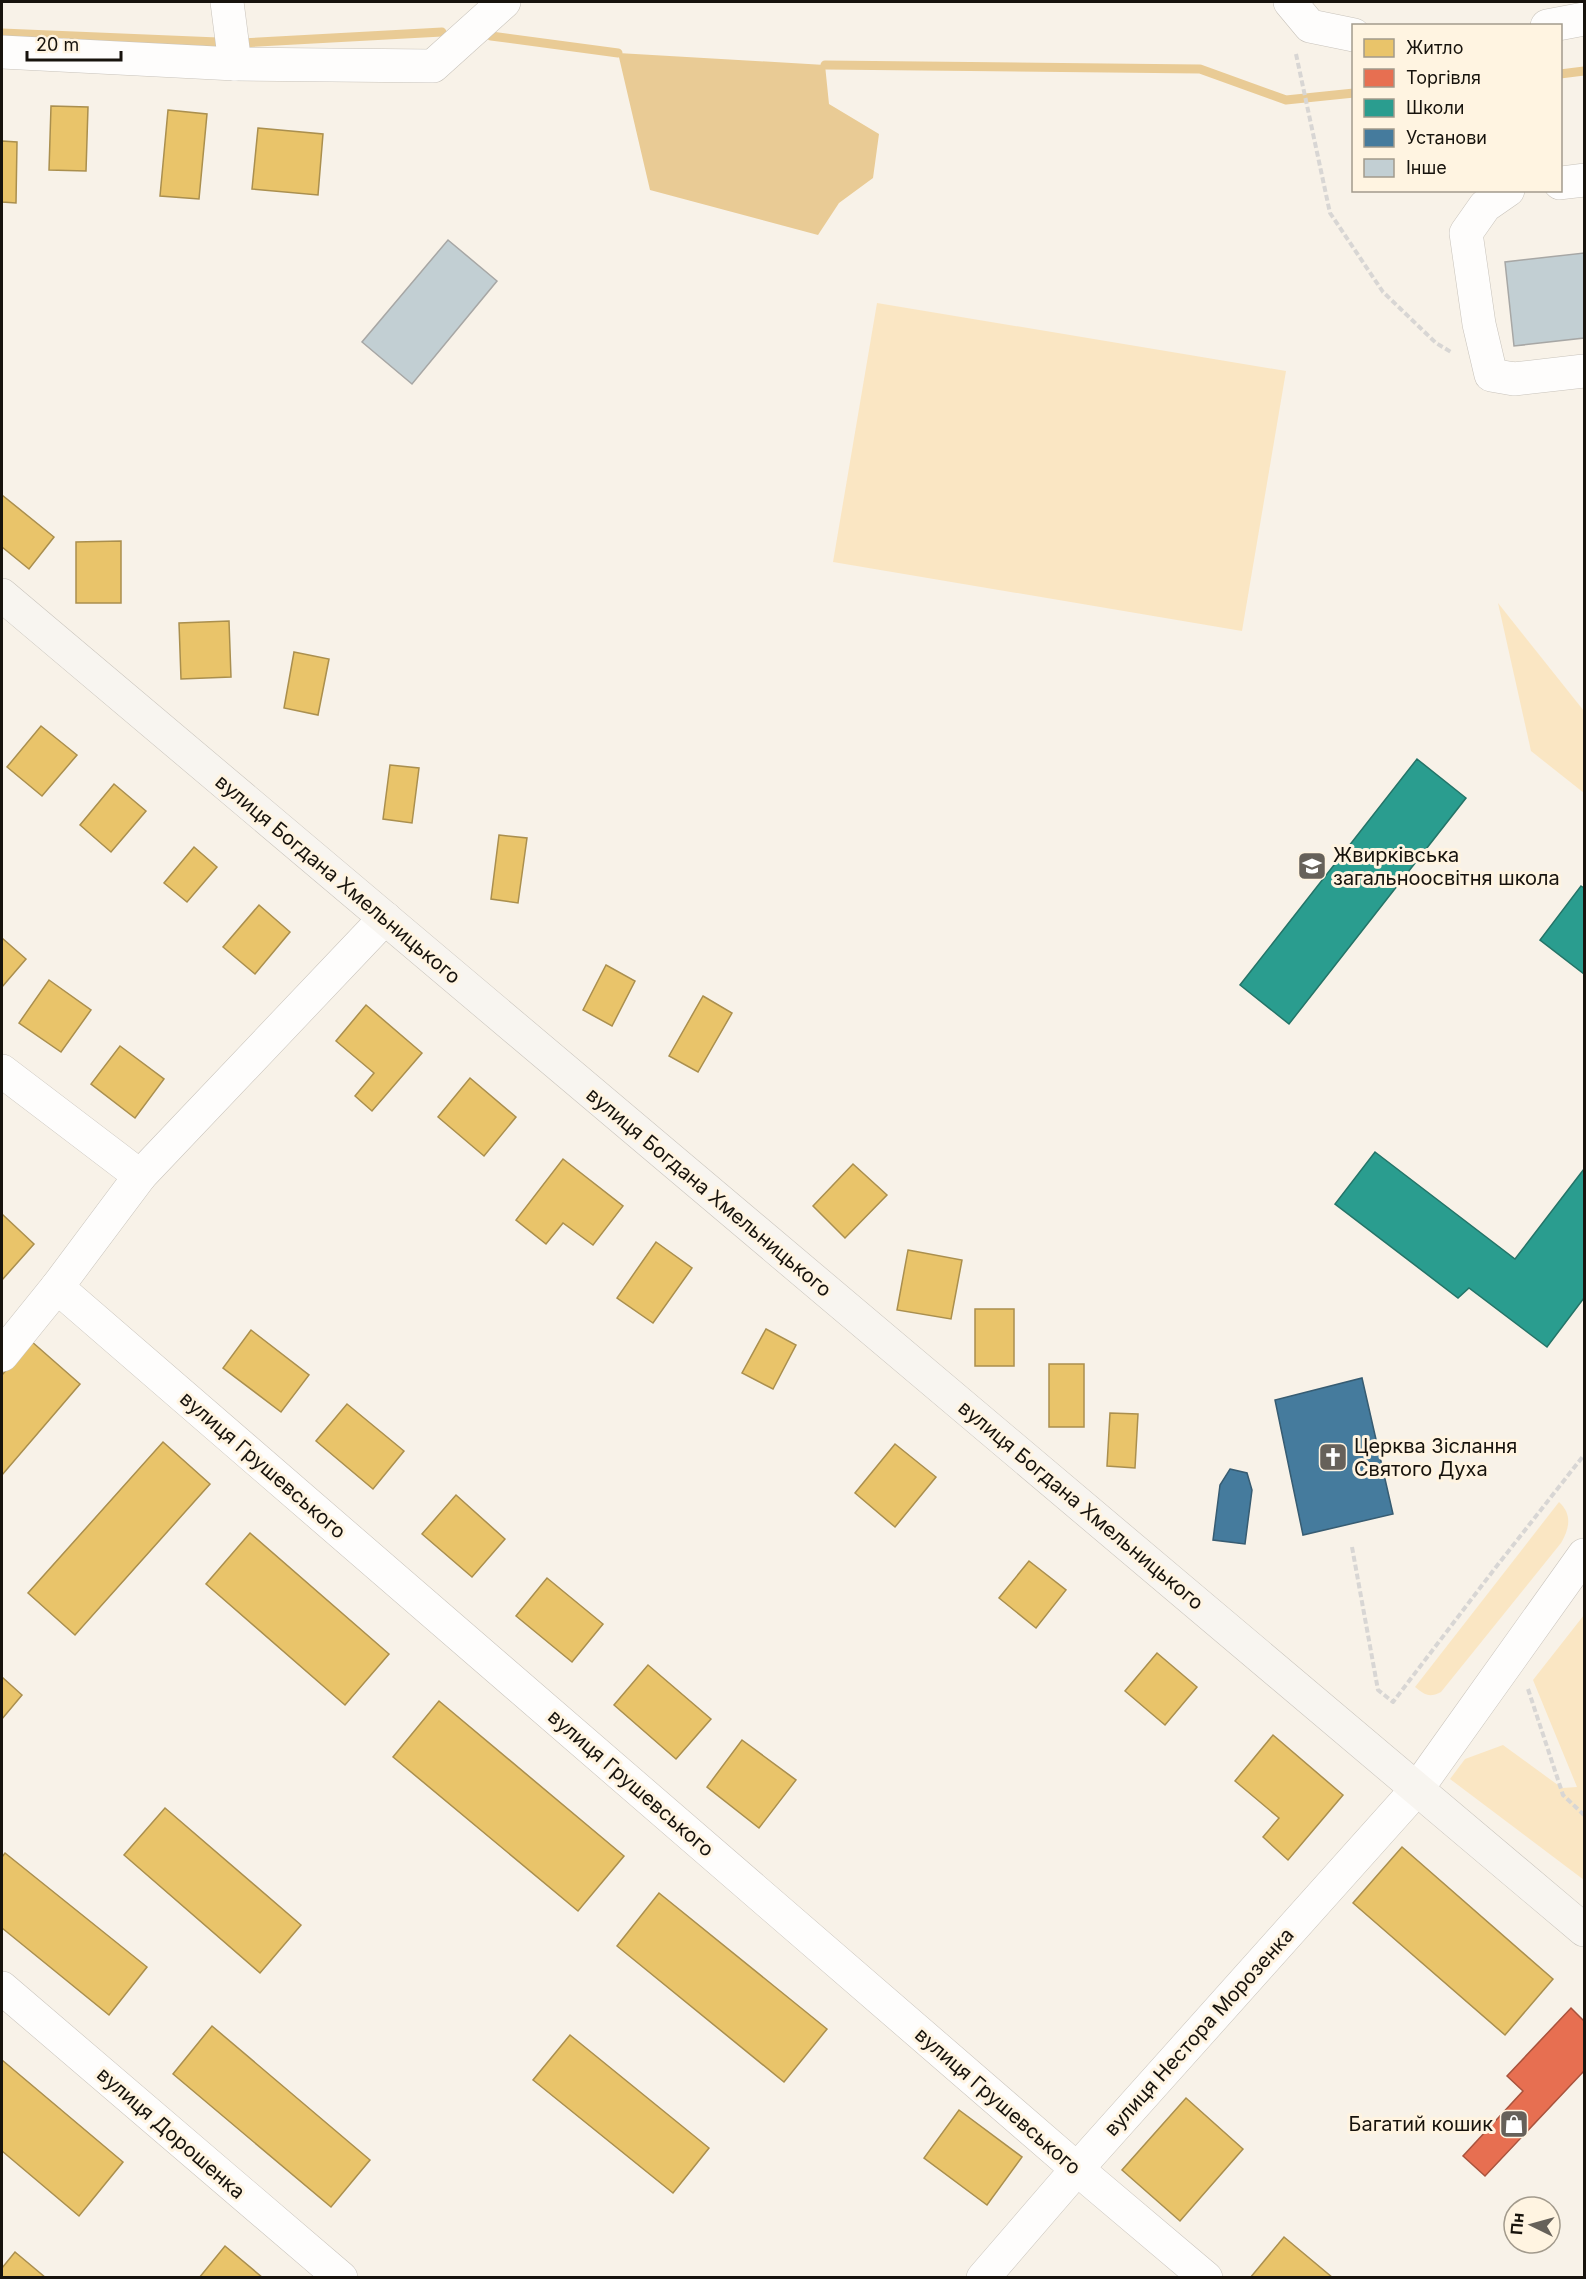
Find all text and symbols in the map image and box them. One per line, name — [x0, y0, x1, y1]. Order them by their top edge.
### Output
scale bar — [27, 24, 122, 62]
legend — [1352, 24, 1562, 192]
text: 20 m — [36, 34, 79, 55]
text: Житло — [1406, 37, 1463, 58]
text: Торгівля — [1406, 67, 1481, 88]
text: Школи — [1406, 97, 1464, 118]
text: Установи — [1406, 127, 1487, 148]
text: Інше — [1406, 157, 1447, 178]
street label: вулиця Богдана Хмельницького — [211, 769, 465, 989]
place label: Жвирківська загальноосвітня школа — [1333, 843, 1560, 890]
school or university icon: Жвирківська загальноосвітня школа — [1296, 850, 1328, 882]
street label: вулиця Богдана Хмельницького — [582, 1082, 836, 1302]
street label: вулиця Грушевського — [175, 1386, 351, 1544]
street label: вулиця Богдана Хмельницького — [954, 1395, 1208, 1615]
place label: Церква Зіслання Святого Духа — [1354, 1434, 1517, 1481]
church icon: Церква Зіслання Святого Духа — [1317, 1441, 1349, 1473]
street label: вулиця Грушевського — [543, 1704, 719, 1862]
street label: вулиця Нестора Морозенка — [1099, 1923, 1299, 2141]
street label: вулиця Грушевського — [910, 2022, 1086, 2180]
street label: вулиця Дорошенка — [92, 2062, 250, 2204]
shop icon: Багатий кошик — [1498, 2108, 1530, 2140]
place label: Багатий кошик — [1348, 2112, 1493, 2136]
north arrow — [1502, 2195, 1562, 2255]
text: Пн — [1506, 2212, 1528, 2235]

